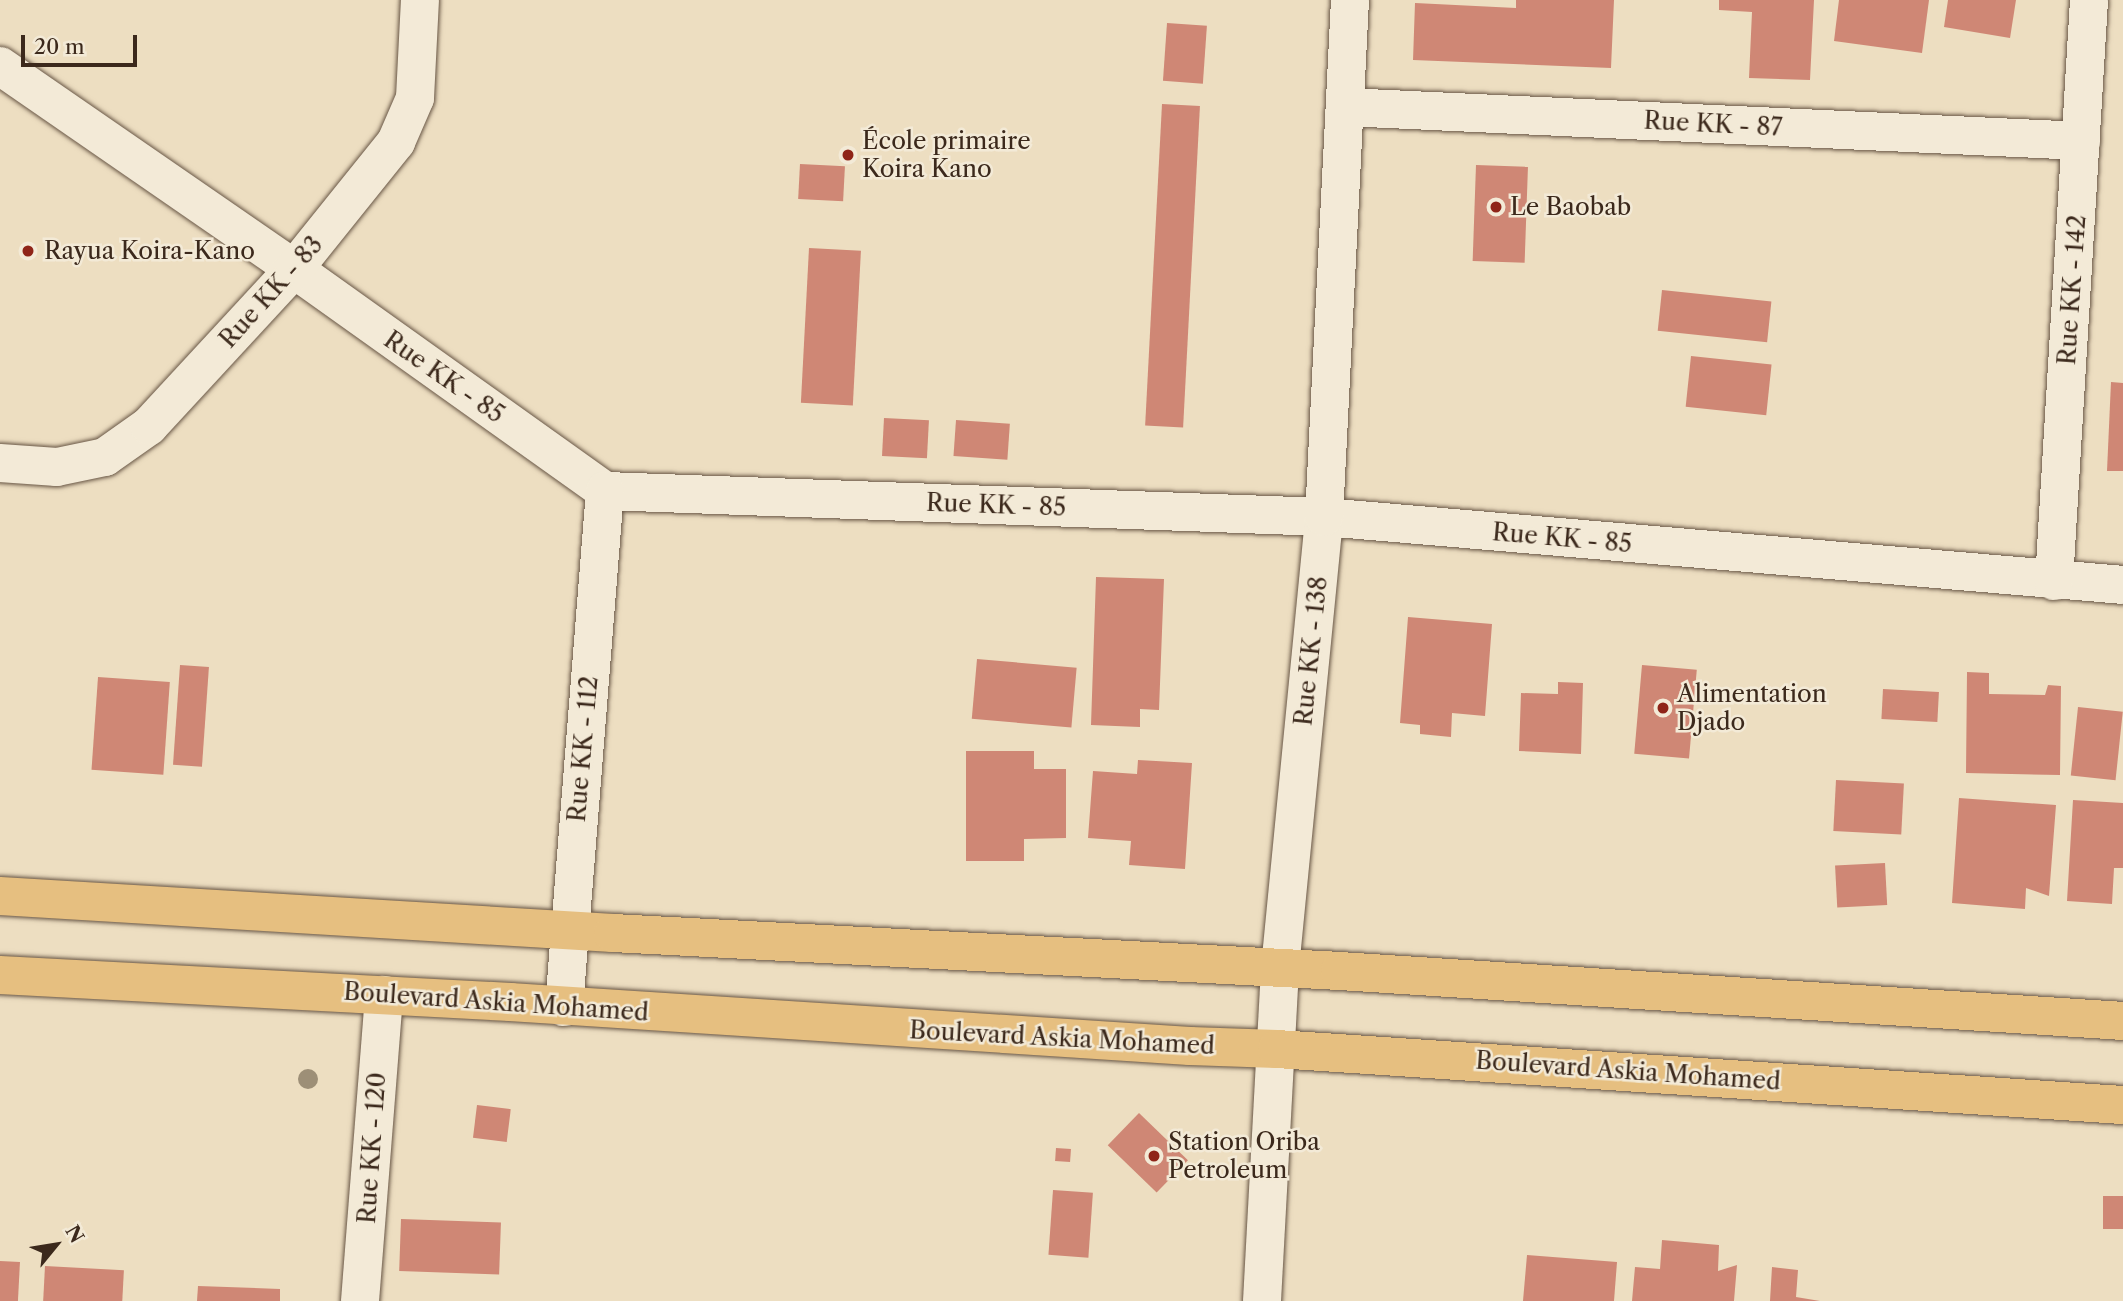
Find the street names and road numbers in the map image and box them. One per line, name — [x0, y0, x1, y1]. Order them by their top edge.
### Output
street label: Rue KK - 87 — [1643, 106, 1783, 142]
street label: Rue KK - 142 — [2052, 214, 2092, 366]
street label: Rue KK - 83 — [213, 230, 329, 354]
street label: Rue KK - 85 — [378, 325, 510, 429]
street label: Rue KK - 85 — [925, 488, 1067, 522]
street label: Rue KK - 85 — [1491, 518, 1633, 558]
street label: Rue KK - 138 — [1289, 575, 1333, 727]
street label: Rue KK - 112 — [562, 674, 604, 824]
street label: Boulevard Askia Mohamed — [342, 977, 650, 1027]
street label: Boulevard Askia Mohamed — [908, 1016, 1216, 1060]
street label: Boulevard Askia Mohamed — [1474, 1046, 1782, 1096]
street label: Rue KK - 120 — [352, 1071, 392, 1225]

